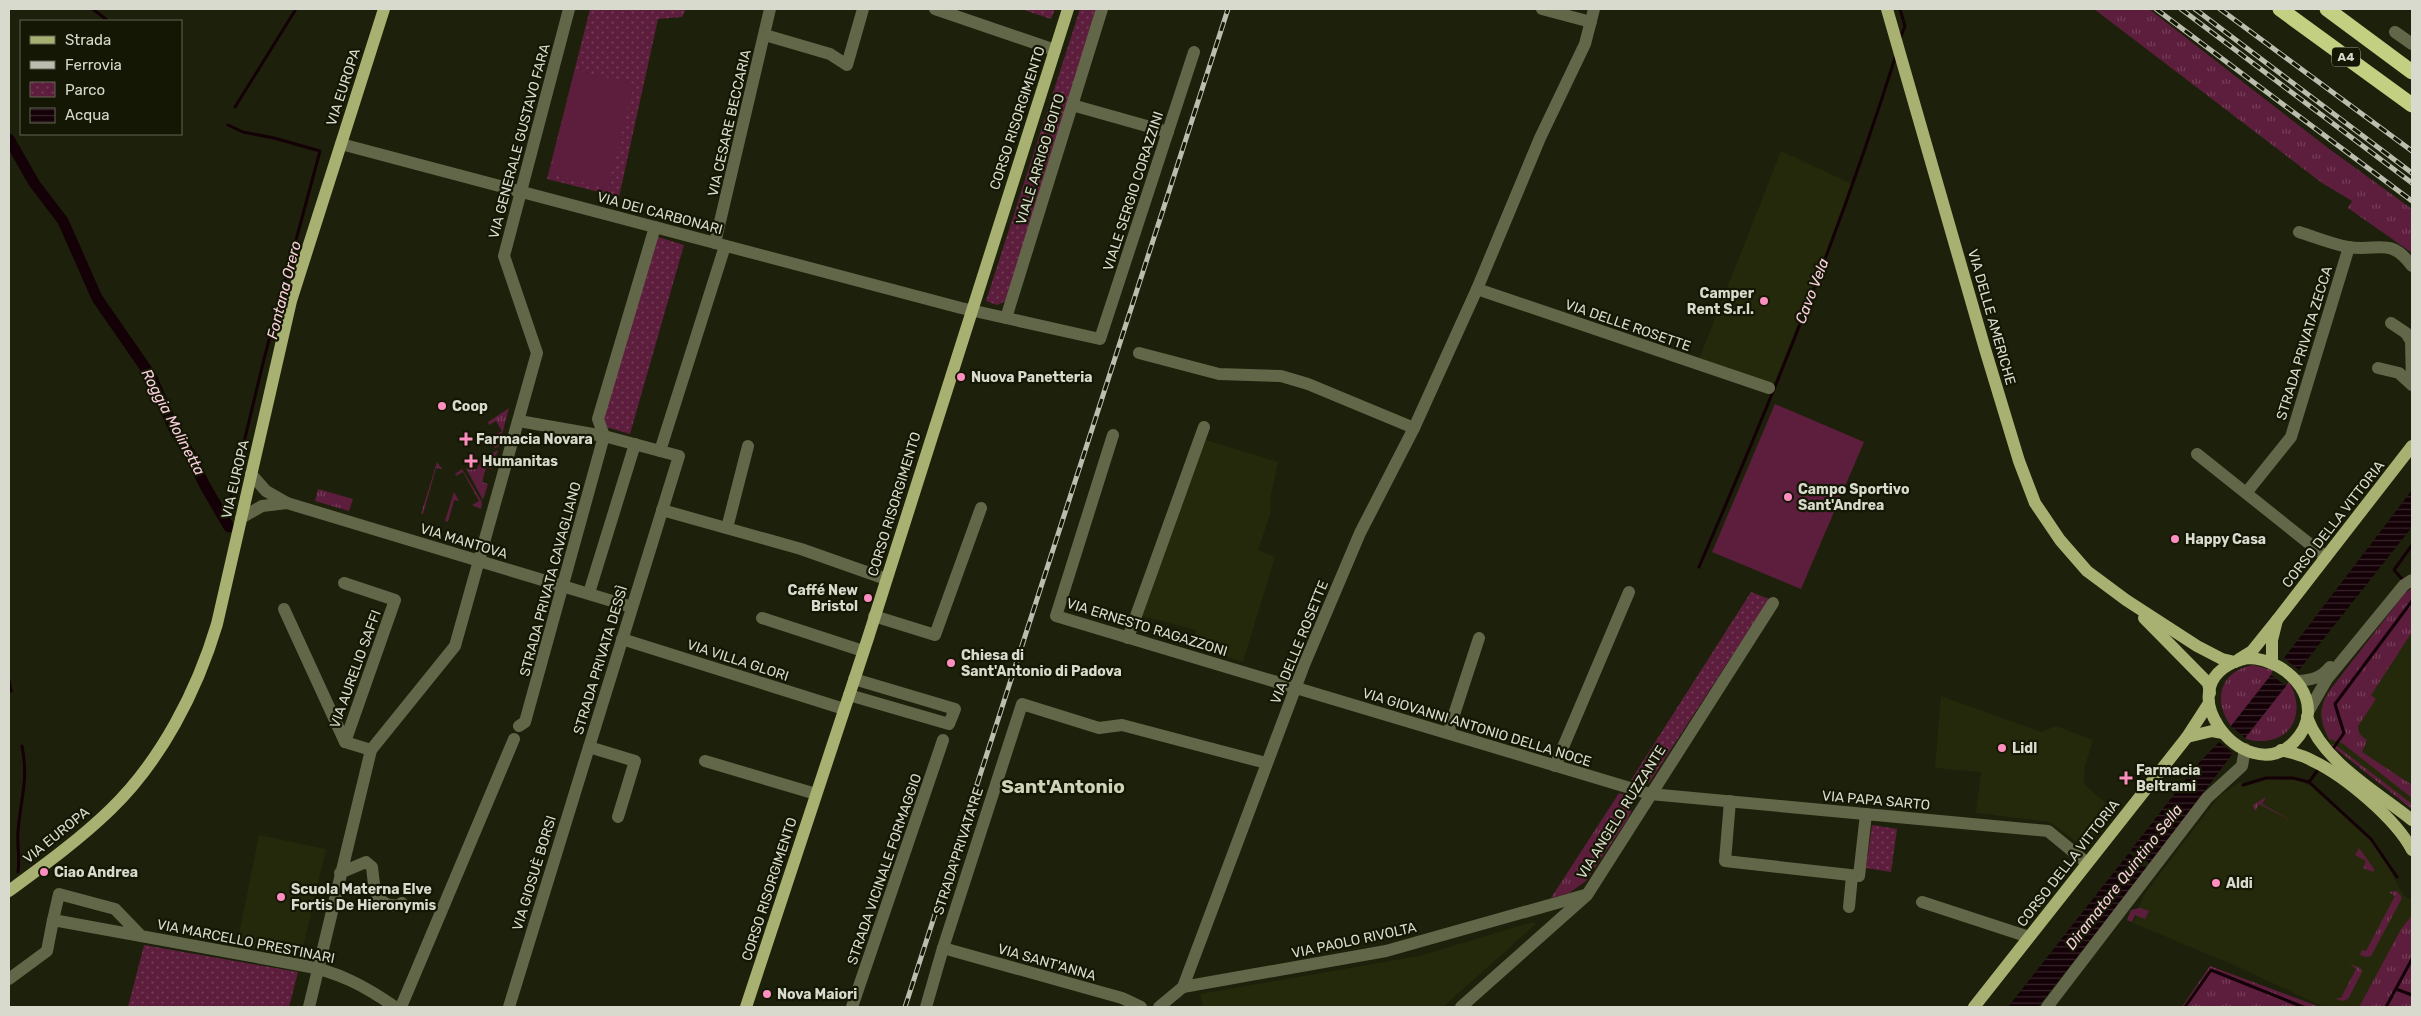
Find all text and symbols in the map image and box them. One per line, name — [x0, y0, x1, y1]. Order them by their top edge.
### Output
legend — [20, 20, 182, 135]
text: Strada — [65, 31, 111, 49]
street label: VIA GENERALE GUSTAVO FARA — [485, 41, 554, 240]
street label: CORSO RISORGIMENTO — [986, 44, 1049, 192]
street label: VIA EUROPA — [323, 46, 364, 128]
street label: VIA CESARE BECCARIA — [704, 47, 755, 198]
road number: A4 — [2332, 48, 2360, 66]
text: Ferrovia — [65, 56, 122, 74]
text: Parco — [65, 81, 105, 99]
street label: VIALE ARRIGO BOITO — [1012, 92, 1068, 227]
text: Acqua — [65, 106, 110, 124]
street label: VIALE SERGIO CORAZZINI — [1100, 109, 1167, 273]
street label: VIA DEI CARBONARI — [595, 189, 725, 238]
water label: Fontana Orero — [263, 239, 305, 341]
street label: VIA DELLE AMERICHE — [1964, 247, 2019, 387]
water label: Cavo Vela — [1791, 256, 1833, 326]
street label: STRADA PRIVATA ZECCA — [2273, 263, 2336, 422]
place label: Camper Rent S.r.l. — [1687, 285, 1755, 318]
marker: Camper Rent S.r.l. — [1758, 295, 1770, 307]
street label: VIA DELLE ROSETTE — [1563, 296, 1693, 355]
water label: Roggia Molinetta — [137, 366, 209, 478]
place label: Nuova Panetteria — [971, 369, 1092, 386]
marker: Nuova Panetteria — [955, 371, 967, 383]
place label: Coop — [452, 398, 488, 415]
marker: Coop — [436, 400, 448, 412]
street label: CORSO RISORGIMENTO — [864, 430, 925, 578]
place label: Farmacia Novara — [476, 431, 593, 448]
marker: Farmacia Novara — [460, 433, 472, 445]
street label: VIA EUROPA — [218, 438, 253, 520]
place label: Humanitas — [482, 453, 558, 470]
marker: Humanitas — [464, 454, 478, 468]
street label: CORSO DELLA VITTORIA — [2279, 457, 2389, 591]
street label: STRADA PRIVATA CAVAGLIANO — [516, 480, 585, 678]
place label: Campo Sportivo Sant'Andrea — [1798, 481, 1909, 514]
marker: Campo Sportivo Sant'Andrea — [1782, 491, 1794, 503]
street label: VIA MANTOVA — [418, 520, 510, 563]
place label: Happy Casa — [2185, 531, 2266, 548]
marker: Happy Casa — [2169, 533, 2181, 545]
street label: VIA DELLE ROSETTE — [1267, 578, 1332, 706]
place label: Caffé New Bristol — [788, 582, 858, 615]
street label: STRADA PRIVATA DESSÌ — [569, 583, 631, 737]
marker: Caffé New Bristol — [862, 592, 874, 604]
street label: VIA ERNESTO RAGAZZONI — [1064, 595, 1229, 660]
street label: VIA AURELIO SAFFI — [326, 608, 385, 731]
street label: VIA VILLA GLORI — [685, 636, 791, 685]
place label: Chiesa di Sant'Antonio di Padova — [961, 647, 1122, 680]
marker: Chiesa di Sant'Antonio di Padova — [945, 657, 957, 669]
street label: VIA GIOVANNI ANTONIO DELLA NOCE — [1360, 684, 1593, 770]
place label: Lidl — [2012, 740, 2037, 757]
street label: VIA ANGELO RUZZANTE — [1573, 742, 1670, 882]
marker: Lidl — [1996, 742, 2008, 754]
place label: Farmacia Beltrami — [2136, 762, 2201, 795]
street label: STRADA VICINALE FORMAGGIO — [844, 771, 925, 967]
marker: Farmacia Beltrami — [2120, 772, 2132, 784]
district label: Sant'Antonio — [1001, 775, 1125, 798]
street label: STRADA PRIVATA RE — [930, 785, 987, 917]
street label: VIA PAPA SARTO — [1821, 787, 1931, 814]
street label: CORSO DELLA VITTORIA — [2014, 796, 2124, 930]
water label: Diramatore Quintino Sella — [2062, 801, 2186, 953]
street label: VIA EUROPA — [20, 803, 93, 867]
street label: VIA GIOSUÈ BORSI — [508, 813, 560, 933]
street label: CORSO RISORGIMENTO — [738, 815, 801, 963]
place label: Ciao Andrea — [54, 864, 138, 881]
marker: Ciao Andrea — [38, 866, 50, 878]
place label: Aldi — [2226, 875, 2253, 892]
marker: Aldi — [2210, 877, 2222, 889]
place label: Scuola Materna Elve Fortis De Hieronymis — [291, 881, 437, 914]
marker: Scuola Materna Elve Fortis De Hieronymis — [275, 891, 287, 903]
street label: VIA MARCELLO PRESTINARI — [156, 916, 336, 967]
street label: VIA PAOLO RIVOLTA — [1290, 919, 1419, 962]
street label: VIA SANT'ANNA — [996, 940, 1099, 985]
place label: Nova Maiori — [777, 986, 857, 1003]
marker: Nova Maiori — [761, 988, 773, 1000]

